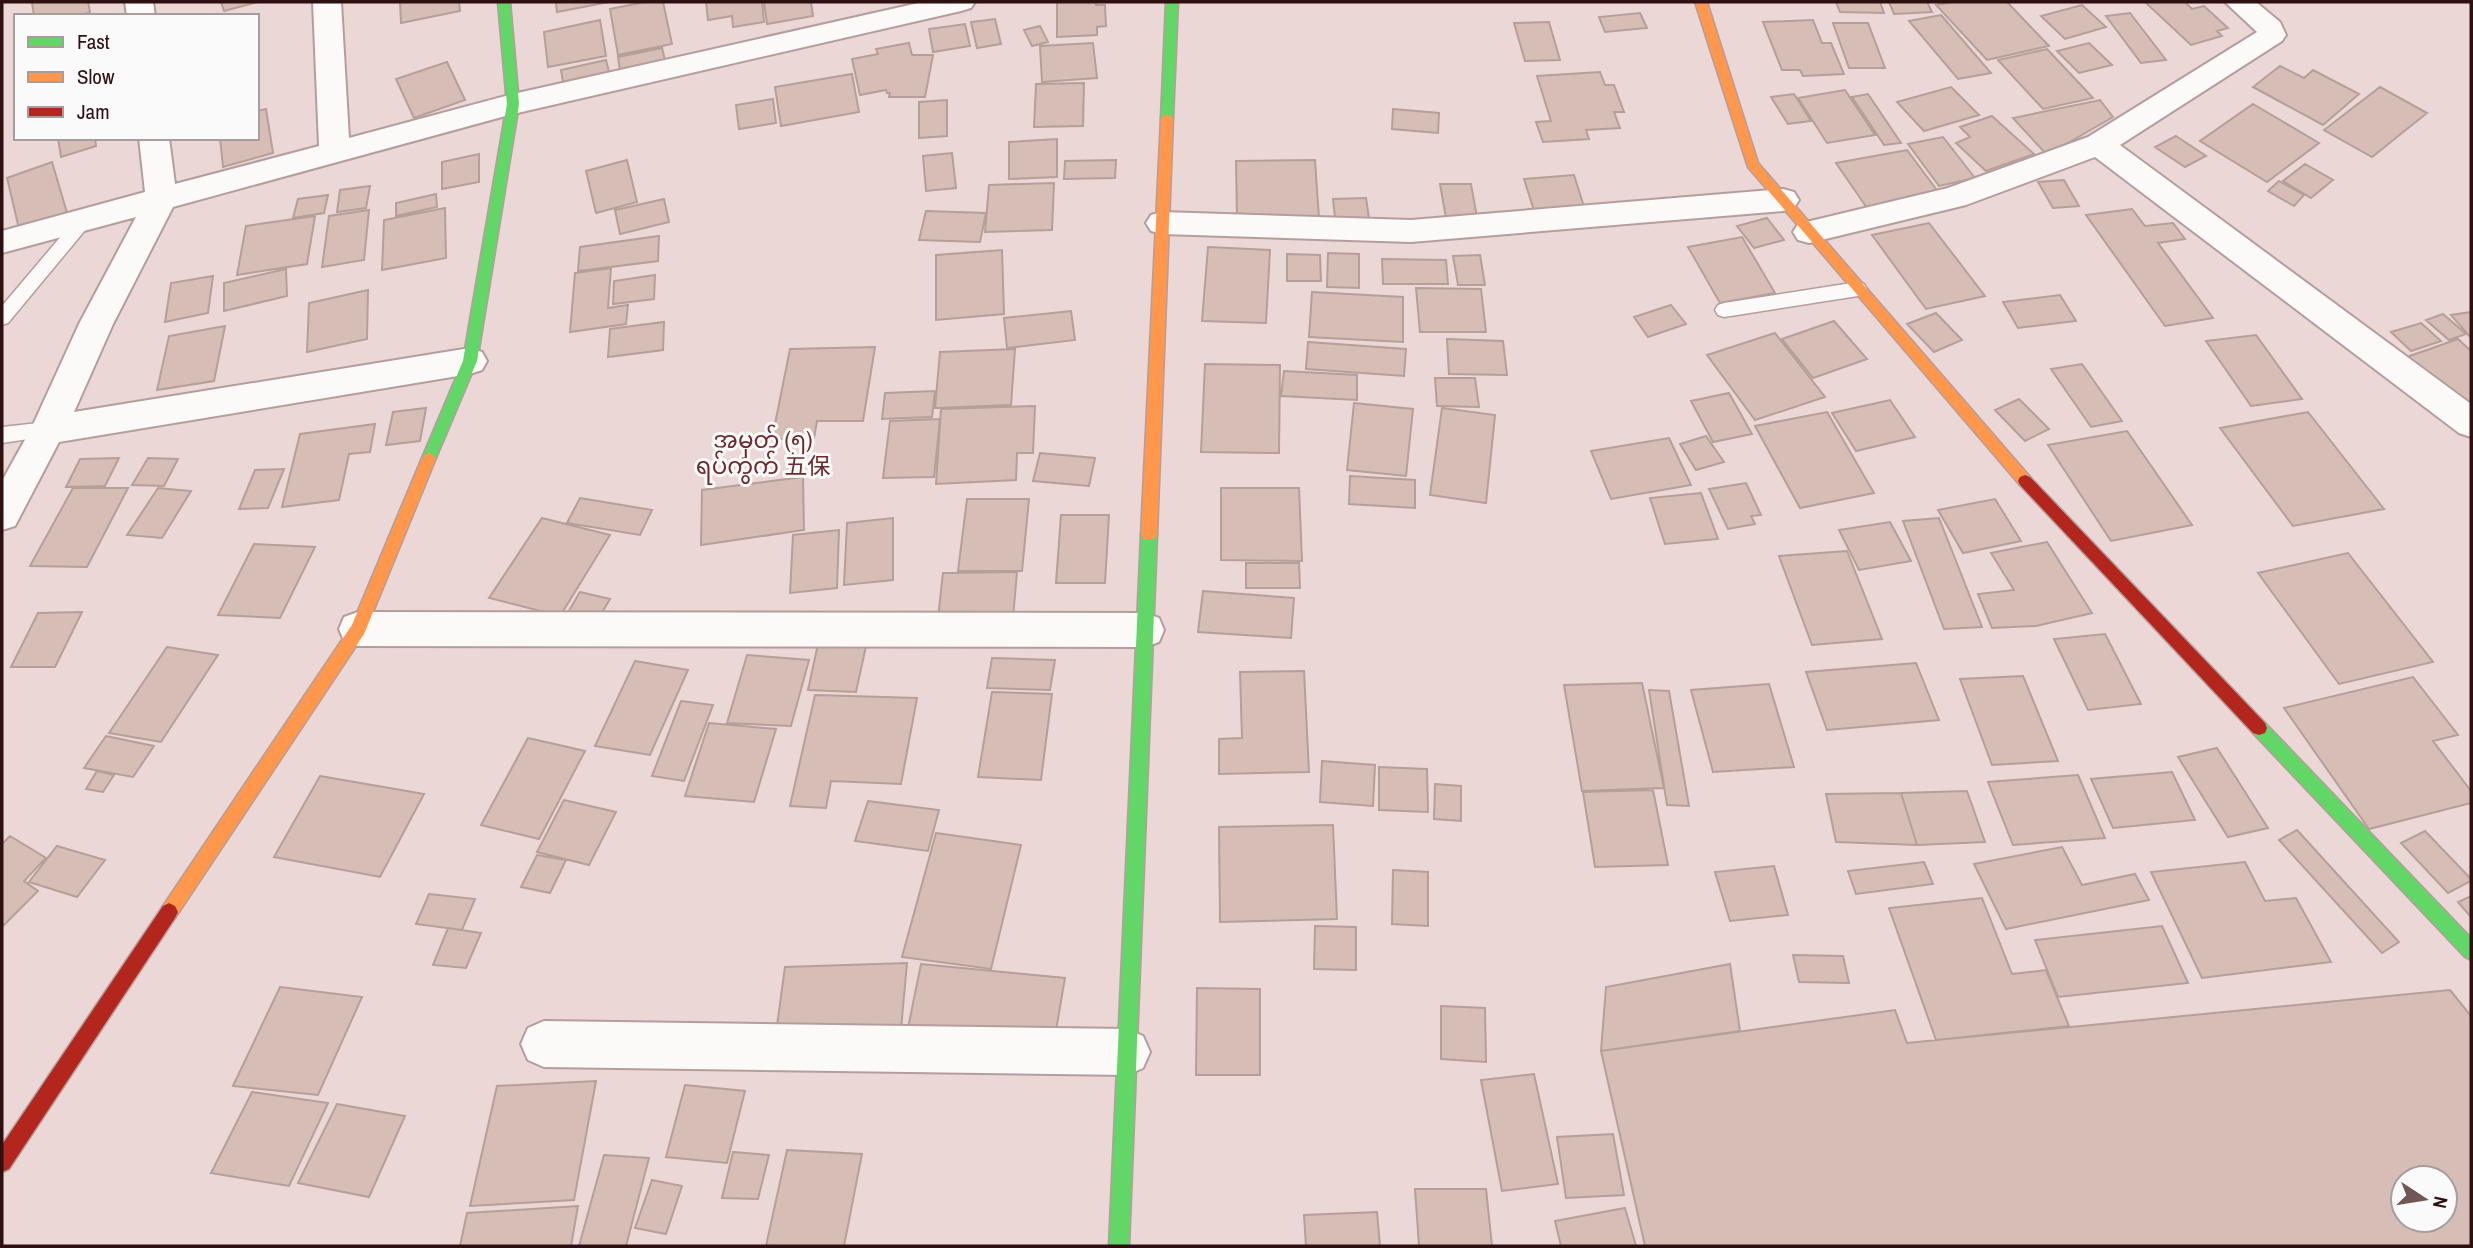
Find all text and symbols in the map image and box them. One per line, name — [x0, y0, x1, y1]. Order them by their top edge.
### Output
legend — [14, 14, 259, 140]
text: Fast — [77, 27, 110, 56]
text: Slow — [77, 62, 115, 91]
text: Jam — [77, 97, 110, 126]
district label: အမှတ် (၅) ရပ်ကွက် 五保 — [696, 424, 830, 485]
north arrow — [2389, 1164, 2459, 1234]
text: N — [2427, 1194, 2455, 1211]

